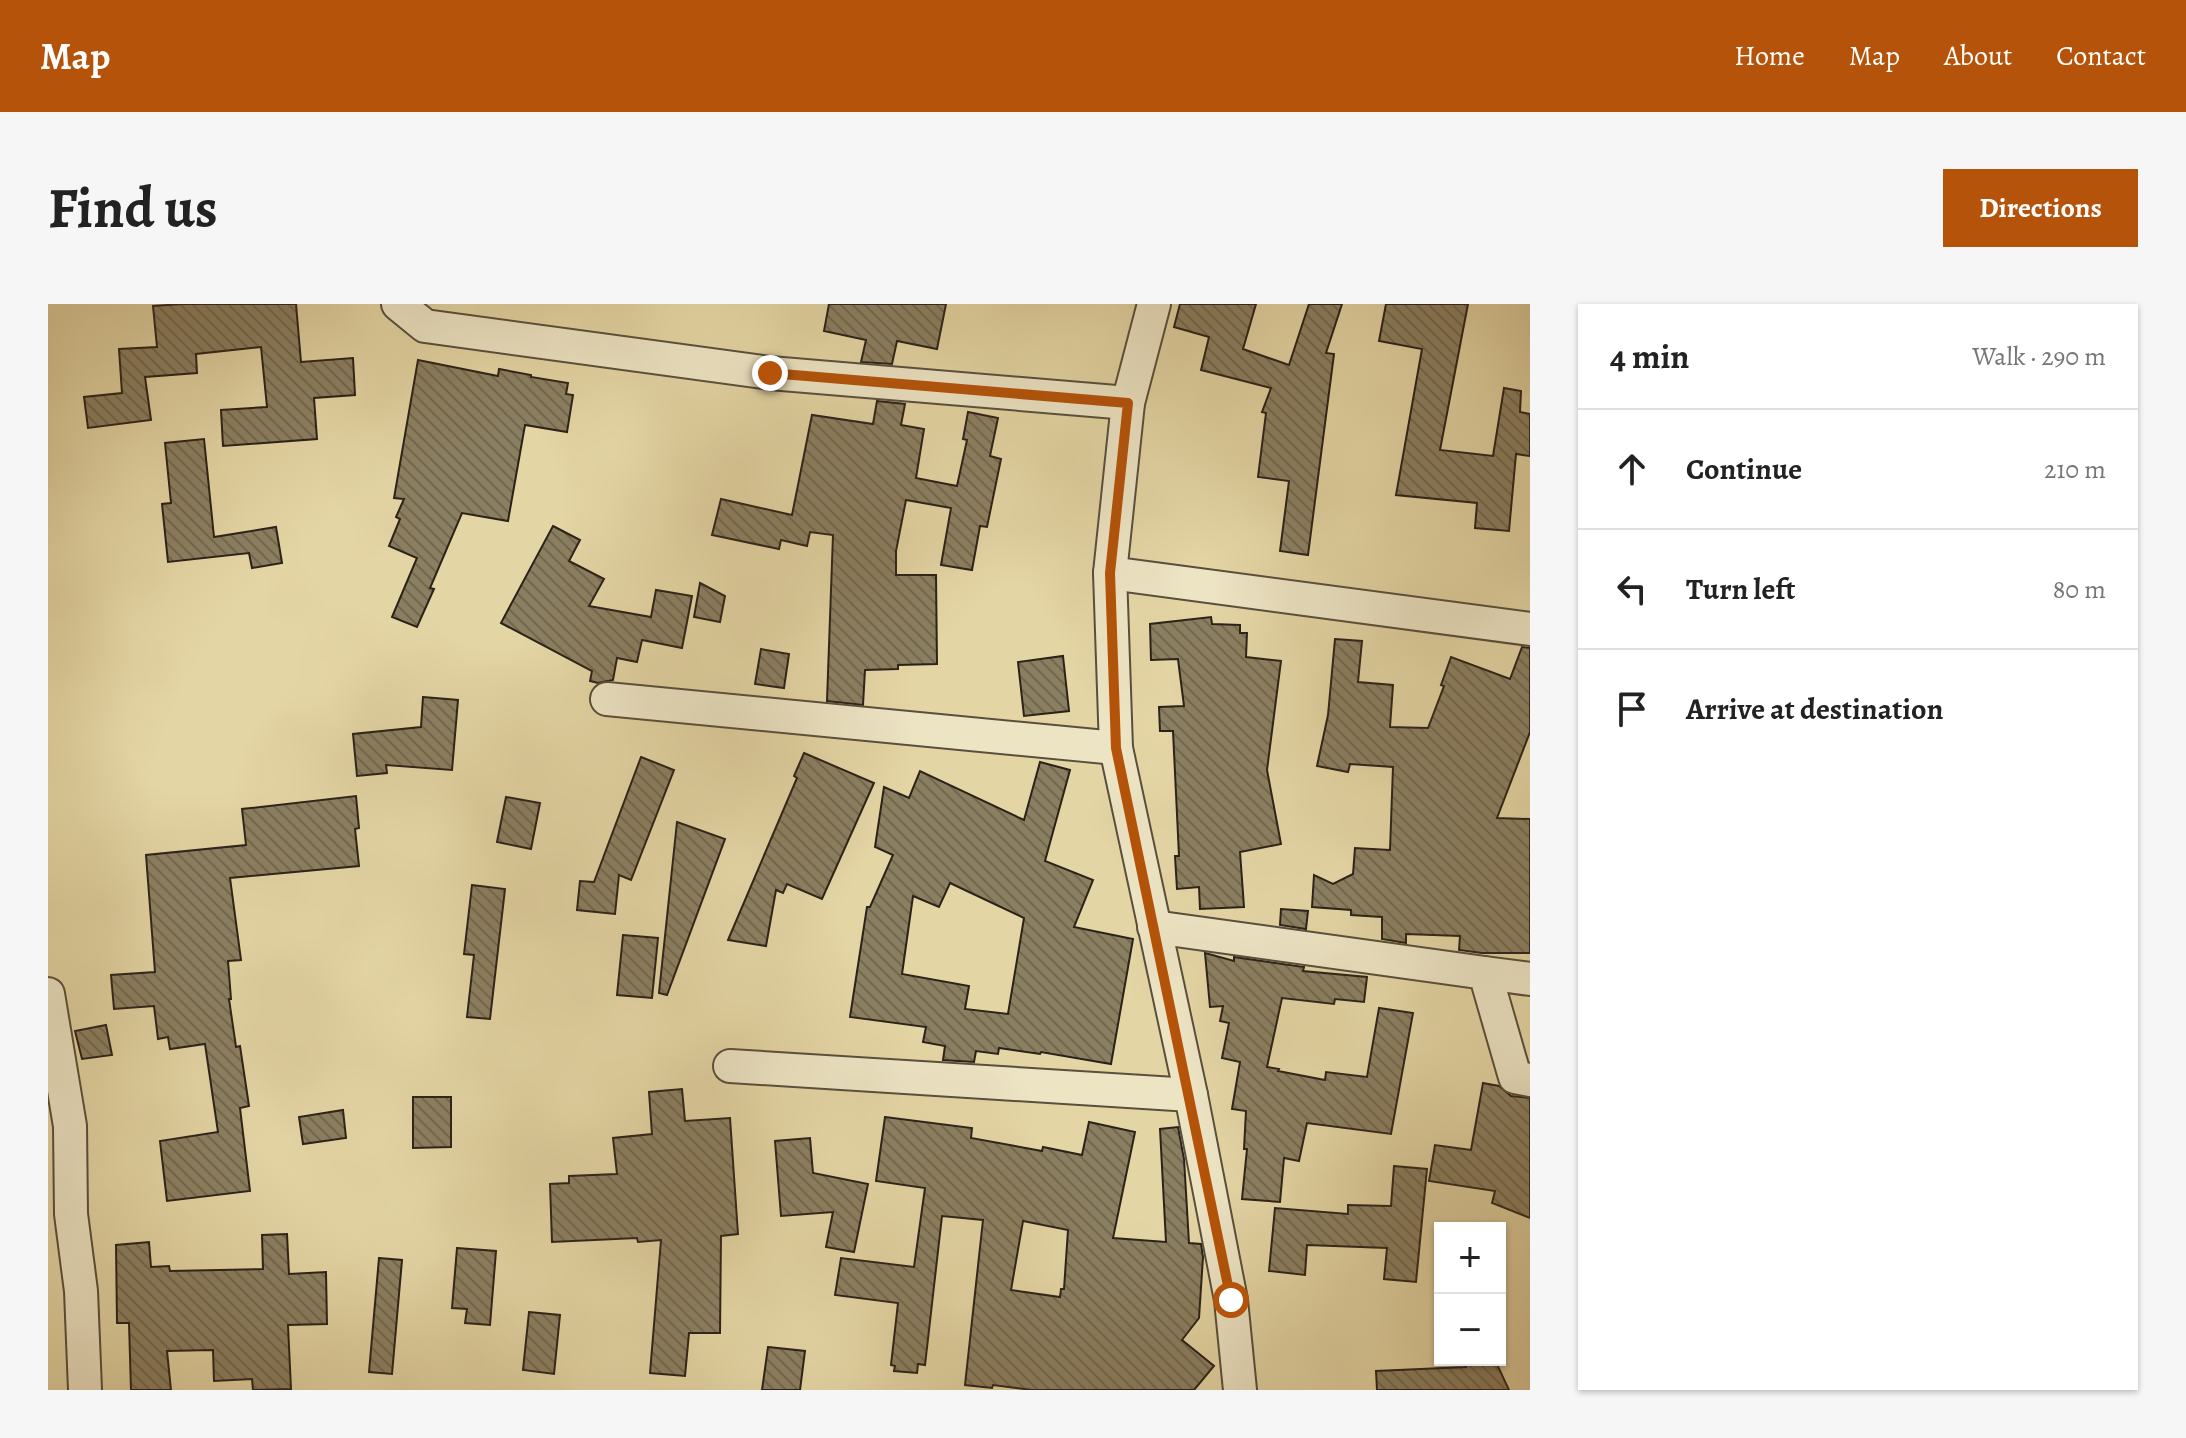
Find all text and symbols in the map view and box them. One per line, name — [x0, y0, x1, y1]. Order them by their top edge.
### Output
text: Map — [40, 30, 110, 82]
text: Home — [1734, 37, 1805, 75]
text: Map — [1849, 37, 1900, 75]
text: About — [1944, 37, 2012, 75]
text: Contact — [2056, 37, 2146, 75]
button: Directions — [1943, 169, 2138, 247]
text: Find us — [48, 170, 218, 246]
text: 4 min — [1610, 333, 1689, 380]
text: Walk · 290 m — [1972, 339, 2106, 374]
route end — [752, 355, 788, 391]
icon: ahead — [1610, 447, 1654, 491]
text: Continue — [1686, 449, 1802, 489]
text: 210 m — [2044, 452, 2106, 487]
icon: left — [1610, 567, 1654, 611]
text: Turn left — [1686, 569, 1795, 609]
text: 80 m — [2053, 572, 2106, 607]
icon: arrive — [1610, 687, 1654, 731]
text: Arrive at destination — [1686, 689, 1943, 729]
map controls — [1434, 1222, 1506, 1366]
button: + — [1434, 1222, 1506, 1294]
route start — [1213, 1282, 1249, 1318]
button: − — [1434, 1294, 1506, 1366]

